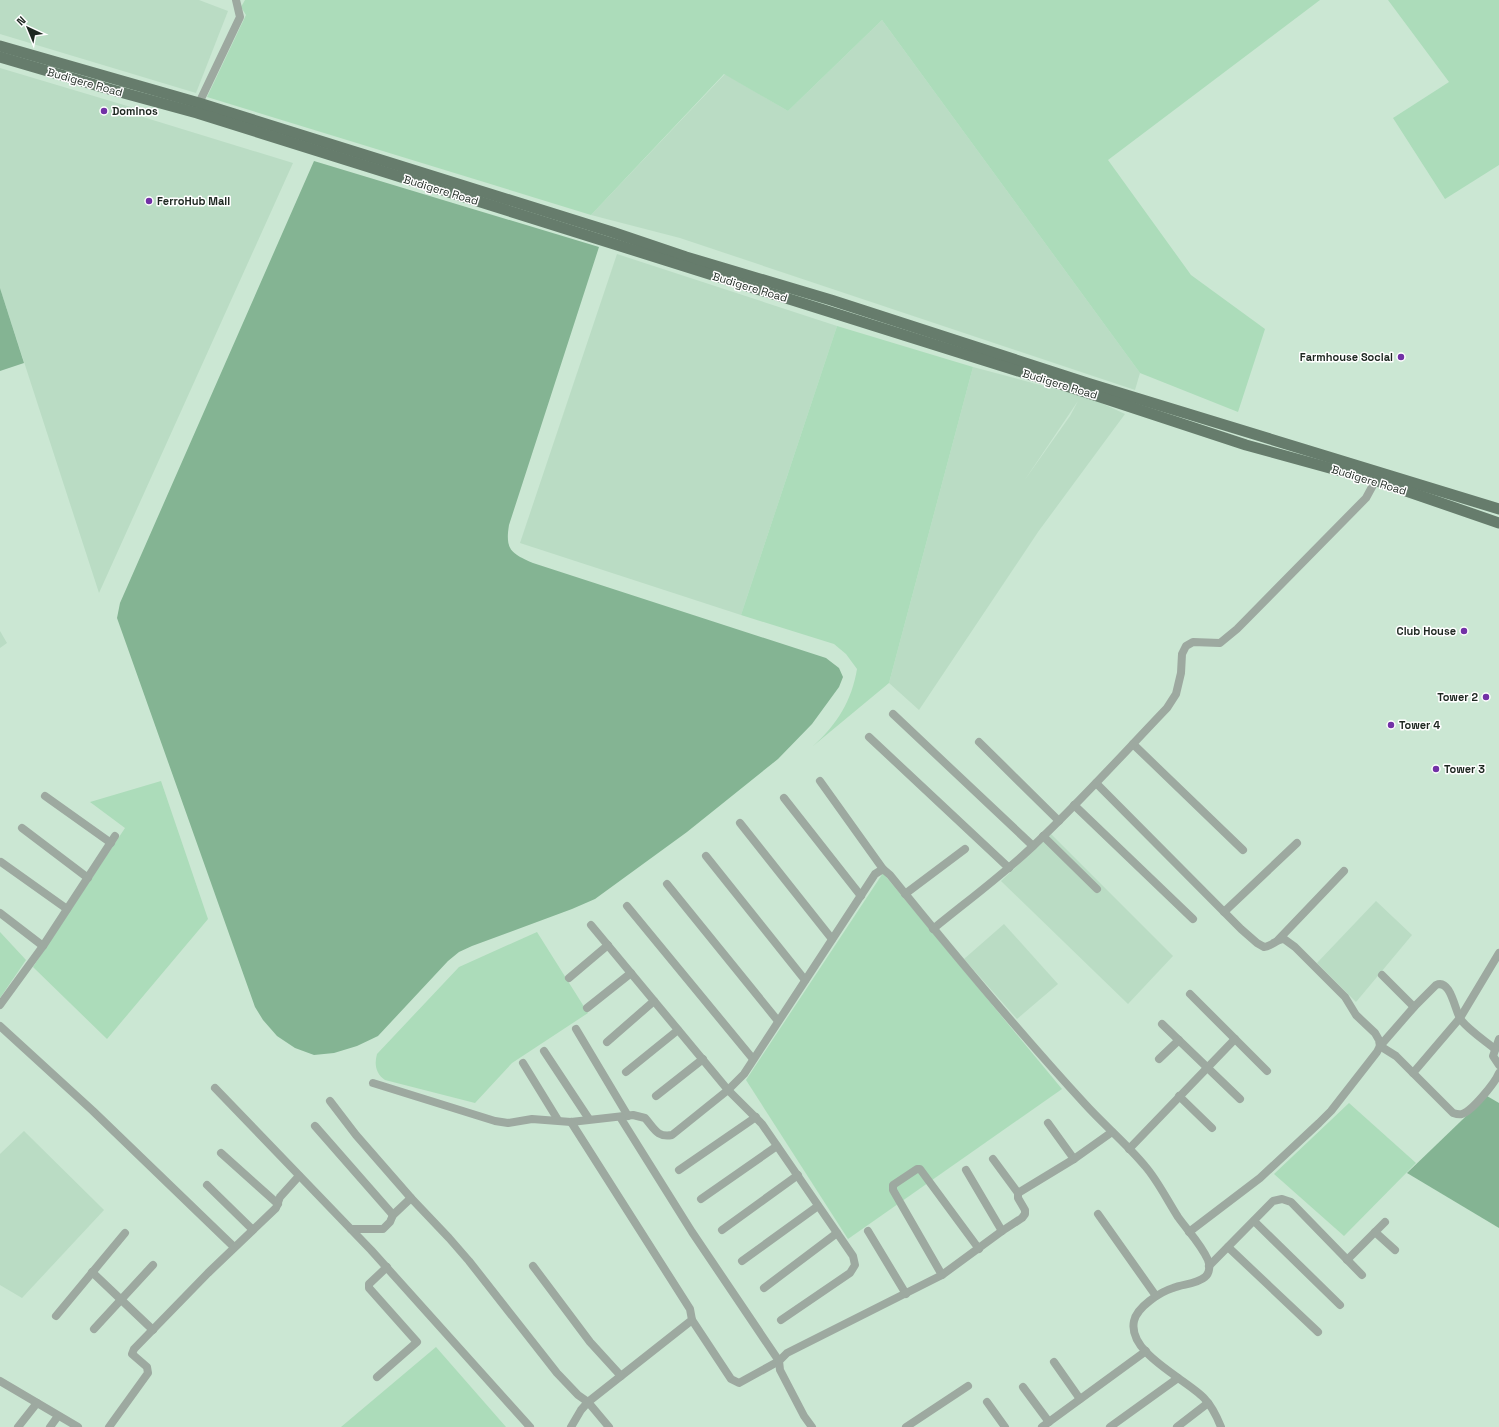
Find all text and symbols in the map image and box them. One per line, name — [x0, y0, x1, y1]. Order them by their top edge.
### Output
north arrow — [8, 8, 48, 48]
text: N — [14, 13, 29, 28]
street label: Budigere Road — [46, 65, 124, 99]
place label: Dominos — [112, 104, 158, 118]
marker: Dominos — [99, 106, 109, 116]
street label: Budigere Road — [402, 172, 480, 208]
place label: FerroHub Mall — [157, 194, 230, 208]
marker: FerroHub Mall — [144, 196, 154, 206]
street label: Budigere Road — [711, 269, 789, 305]
place label: Farmhouse Social — [1300, 350, 1393, 364]
marker: Farmhouse Social — [1396, 352, 1406, 362]
street label: Budigere Road — [1021, 366, 1099, 402]
street label: Budigere Road — [1330, 462, 1408, 498]
place label: Club House — [1397, 624, 1456, 638]
marker: Club House — [1459, 626, 1469, 636]
place label: Tower 2 — [1437, 690, 1478, 704]
marker: Tower 2 — [1481, 692, 1491, 702]
place label: Tower 4 — [1399, 718, 1440, 732]
marker: Tower 4 — [1386, 720, 1396, 730]
place label: Tower 3 — [1444, 762, 1485, 776]
marker: Tower 3 — [1431, 764, 1441, 774]

